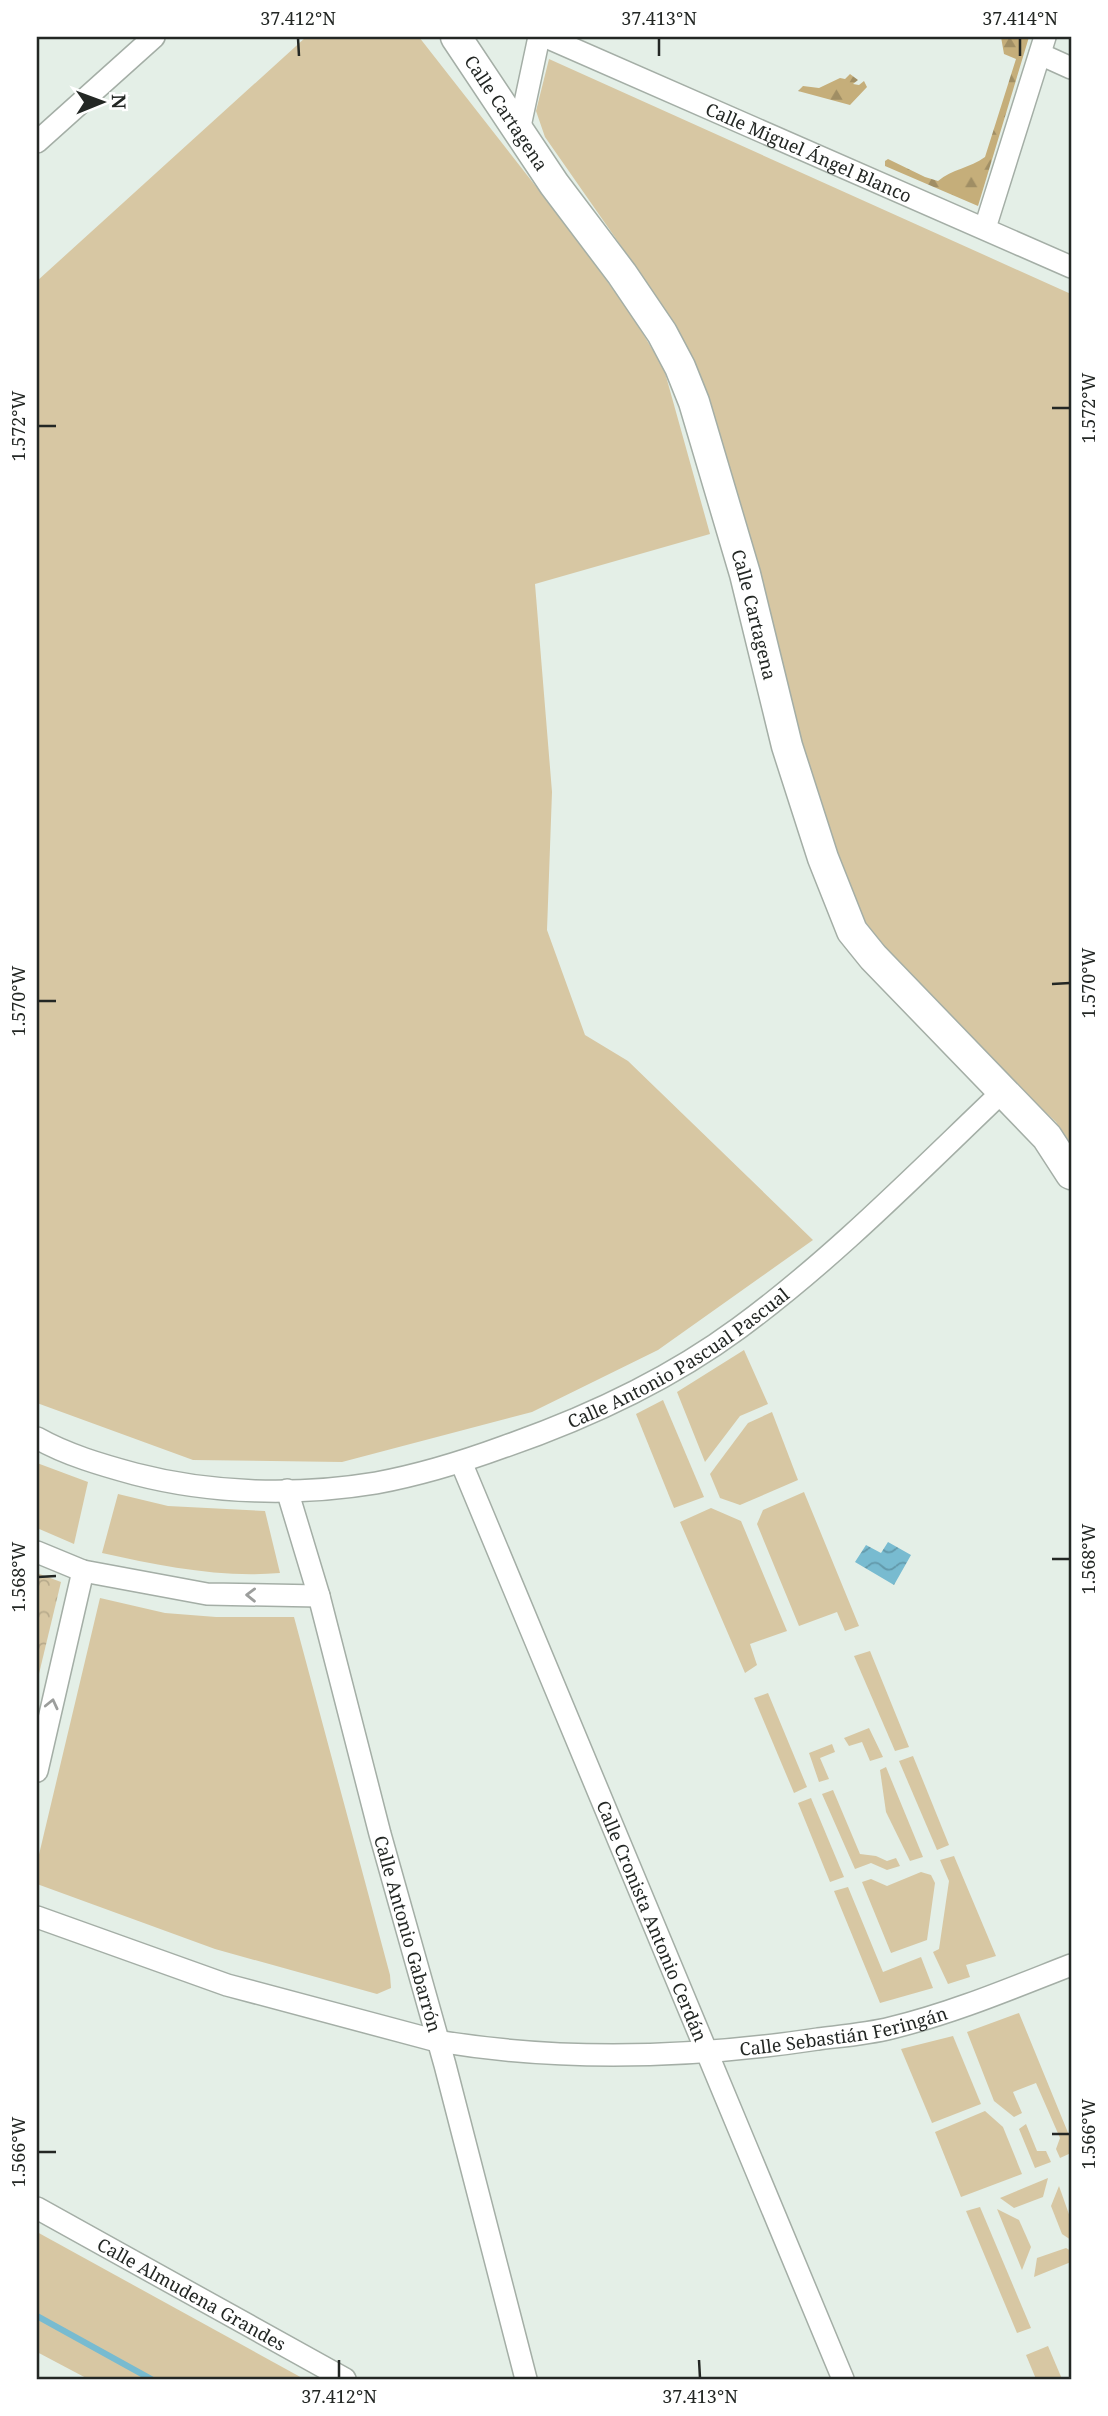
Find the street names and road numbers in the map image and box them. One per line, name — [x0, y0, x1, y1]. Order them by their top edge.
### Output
street label: Calle Cartagena — [459, 50, 554, 175]
street label: Calle Miguel Ángel Blanco — [702, 96, 916, 208]
street label: Calle Cartagena — [726, 546, 782, 682]
street label: Calle Antonio Pascual Pascual — [564, 1282, 794, 1433]
street label: Calle Cronista Antonio Cerdán — [591, 1797, 713, 2045]
street label: Calle Antonio Gabarrón — [369, 1833, 447, 2035]
street label: Calle Sebastián Feringán — [738, 2000, 951, 2061]
street label: Calle Almudena Grandes — [93, 2232, 290, 2356]

